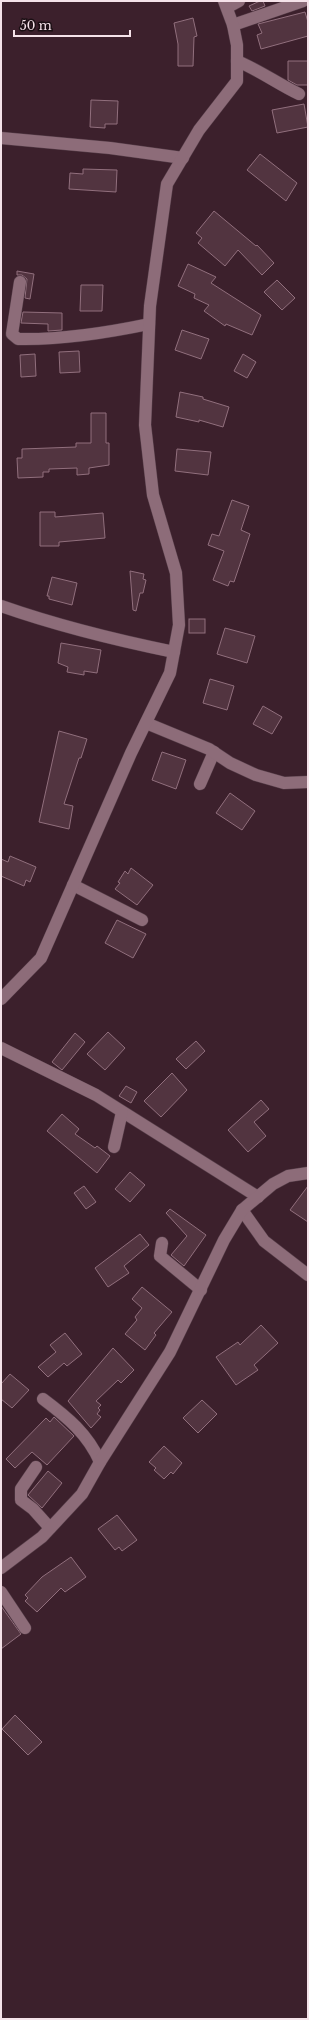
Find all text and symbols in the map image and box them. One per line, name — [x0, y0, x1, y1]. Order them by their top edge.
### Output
scale bar — [14, 12, 130, 38]
text: 50 m — [20, 18, 52, 33]

